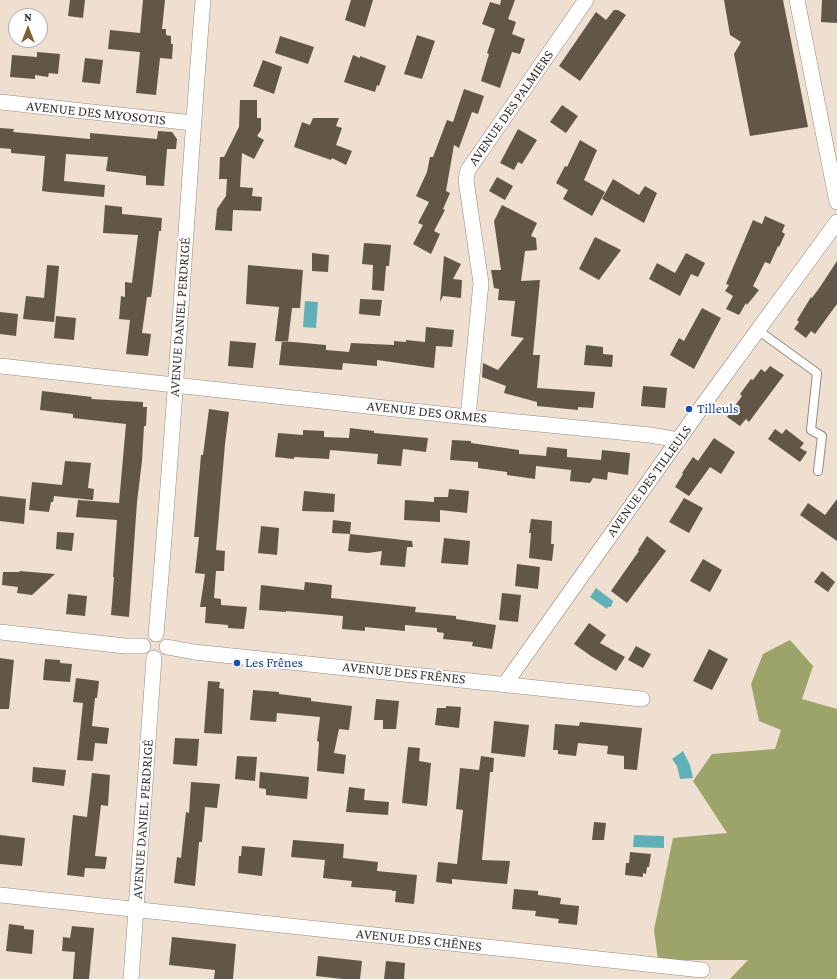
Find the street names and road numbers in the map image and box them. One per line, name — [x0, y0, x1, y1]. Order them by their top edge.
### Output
street label: AVENUE DES PALMIERS — [465, 47, 557, 169]
street label: AVENUE DES MYOSOTIS — [25, 97, 167, 129]
street label: AVENUE DANIEL PERDRIGÉ — [166, 237, 194, 397]
street label: AVENUE DES ORMES — [366, 397, 488, 427]
street label: AVENUE DES TILLEULS — [603, 422, 695, 540]
street label: AVENUE DES FRÊNES — [342, 658, 466, 688]
street label: AVENUE DANIEL PERDRIGÉ — [129, 739, 157, 899]
street label: AVENUE DES CHÊNES — [355, 925, 483, 955]

